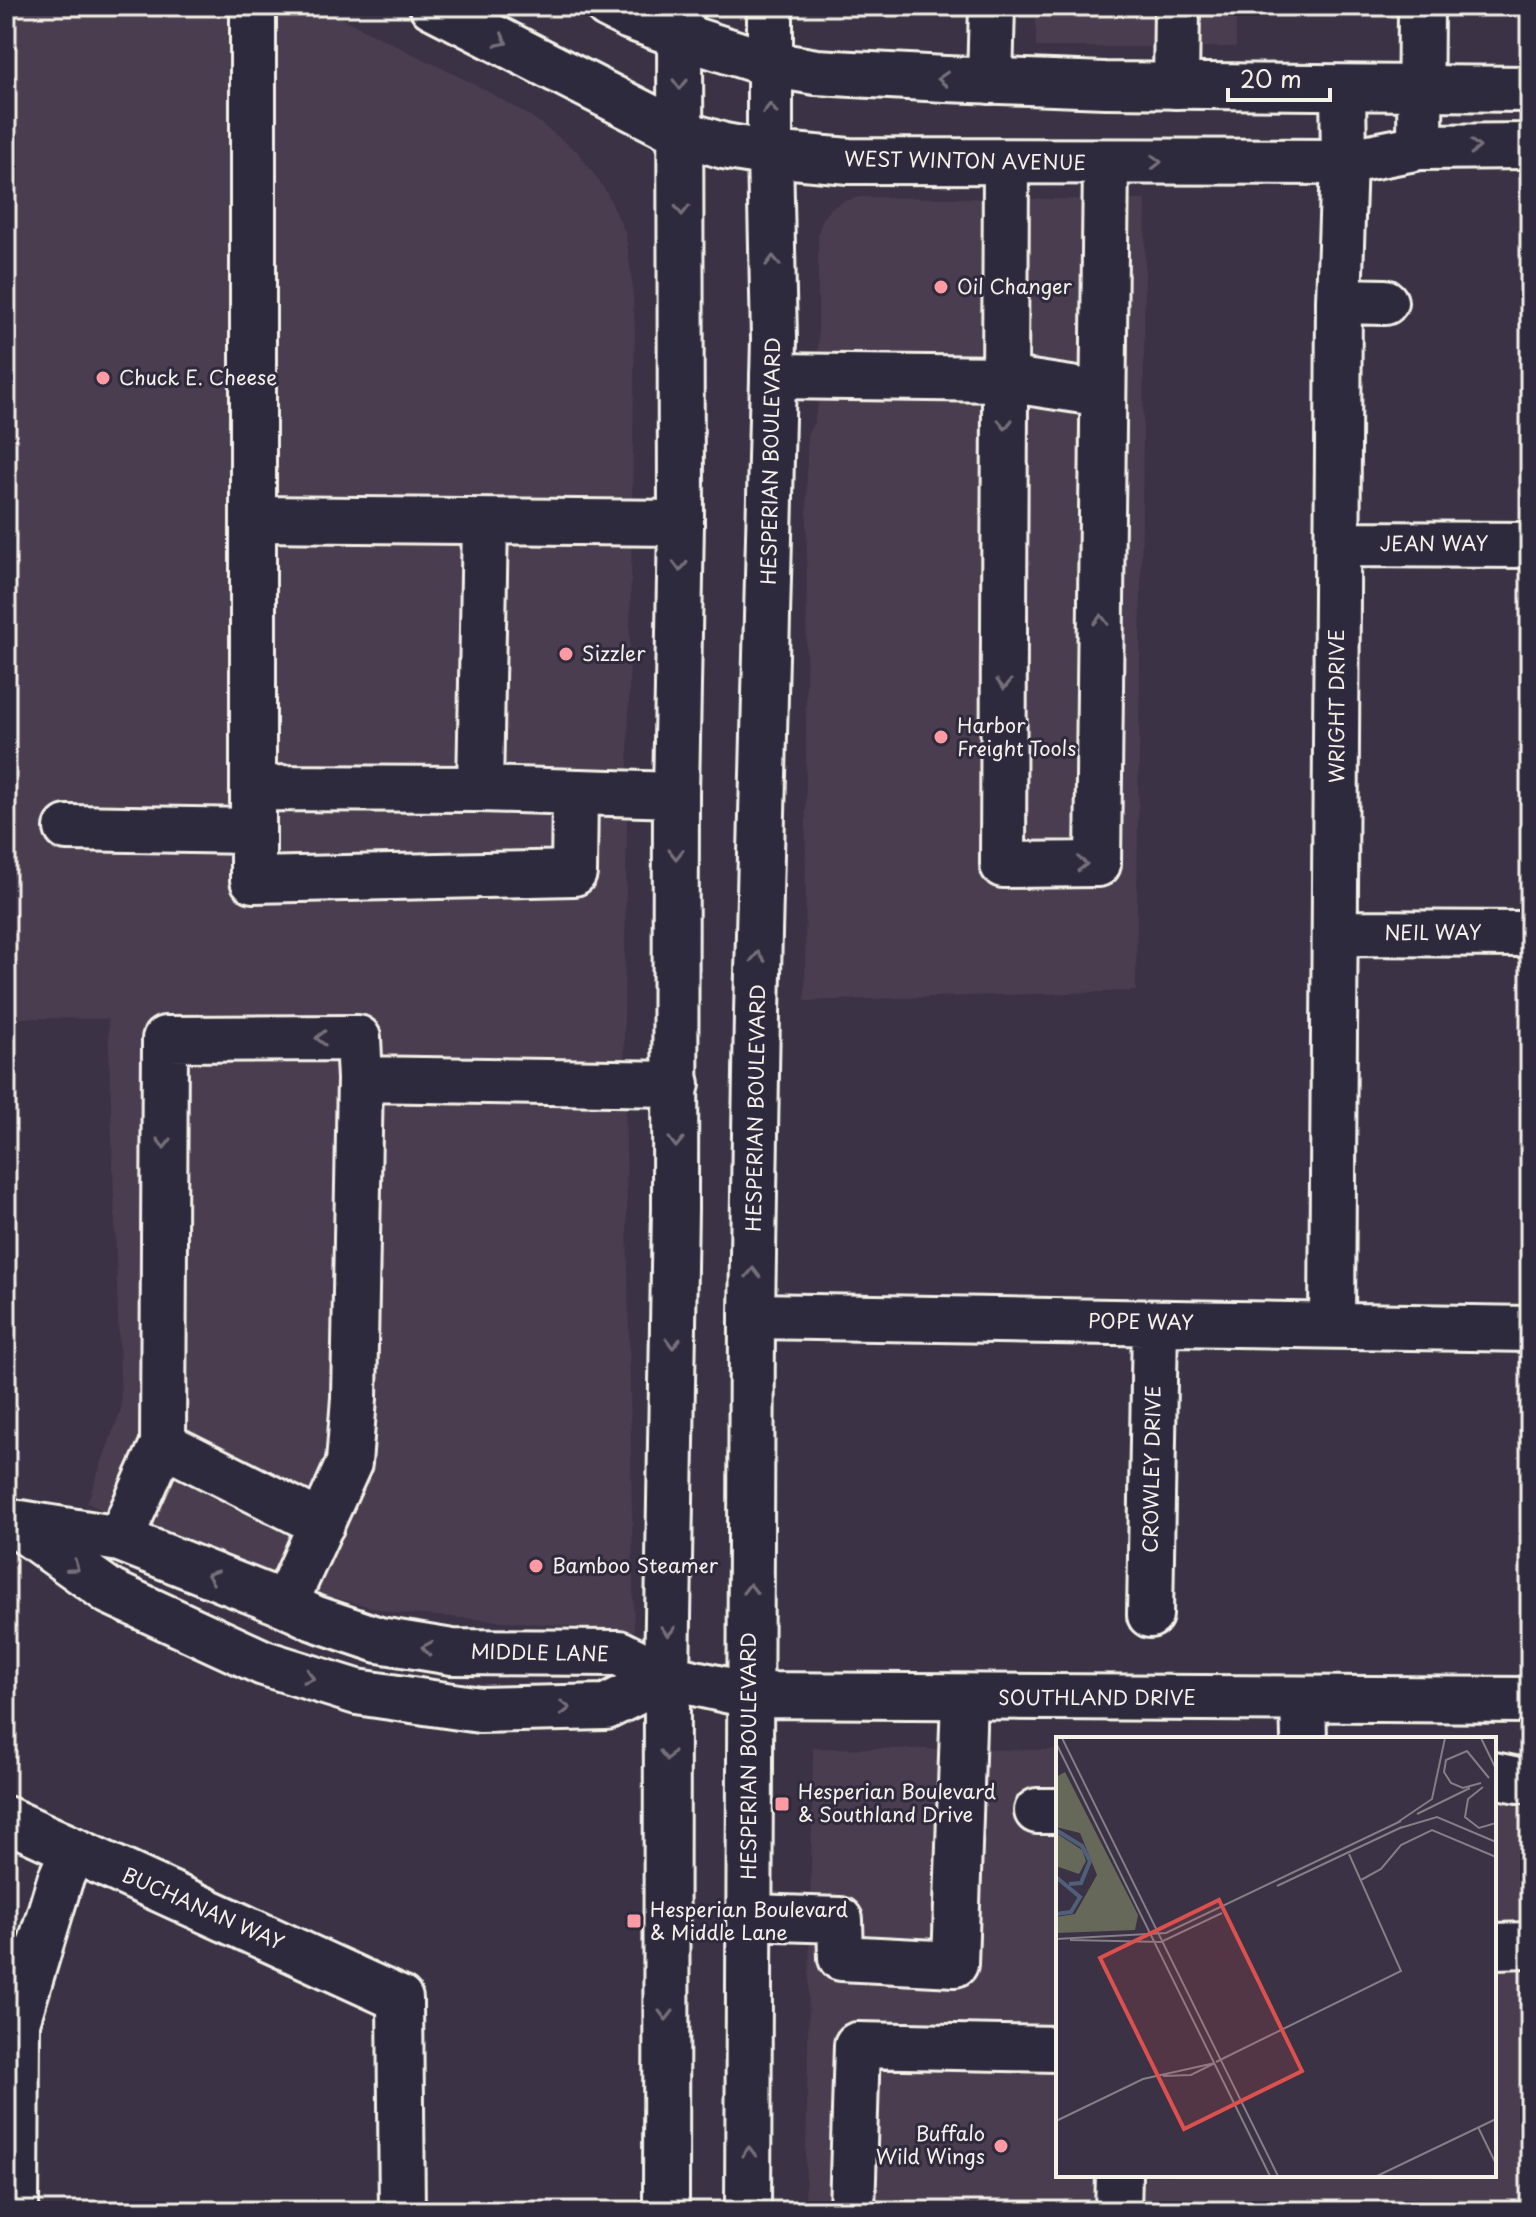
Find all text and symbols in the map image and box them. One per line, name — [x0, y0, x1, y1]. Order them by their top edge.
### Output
one-way arrow — [493, 32, 508, 47]
scale bar — [1228, 52, 1330, 102]
text: 20 m — [1240, 60, 1302, 96]
one-way arrow — [936, 71, 949, 88]
one-way arrow — [671, 78, 689, 91]
one-way arrow — [761, 102, 779, 115]
one-way arrow — [1469, 138, 1482, 156]
street label: WEST WINTON AVENUE — [844, 143, 1086, 177]
one-way arrow — [1150, 153, 1163, 170]
one-way arrow — [673, 204, 691, 217]
one-way arrow — [764, 254, 781, 267]
place label: Oil Changer — [957, 271, 1073, 301]
marker: Oil Changer — [932, 278, 950, 296]
street label: HESPERIAN BOULEVARD — [753, 337, 787, 585]
place label: Chuck E. Cheese — [119, 362, 277, 392]
marker: Chuck E. Cheese — [94, 369, 112, 387]
one-way arrow — [996, 418, 1014, 431]
street label: JEAN WAY — [1380, 528, 1488, 558]
one-way arrow — [671, 560, 689, 573]
one-way arrow — [1092, 613, 1109, 626]
street label: WRIGHT DRIVE — [1321, 629, 1351, 783]
place label: Sizzler — [582, 638, 646, 668]
marker: Sizzler — [557, 645, 575, 663]
one-way arrow — [995, 678, 1013, 691]
place label: Harbor Freight Tools — [957, 710, 1076, 763]
marker: Harbor Freight Tools — [932, 728, 950, 746]
one-way arrow — [667, 848, 685, 861]
one-way arrow — [1076, 855, 1089, 873]
street label: NEIL WAY — [1384, 917, 1482, 947]
one-way arrow — [750, 950, 767, 963]
street label: HESPERIAN BOULEVARD — [738, 984, 772, 1232]
one-way arrow — [314, 1029, 327, 1047]
one-way arrow — [667, 1136, 685, 1149]
one-way arrow — [155, 1137, 173, 1150]
one-way arrow — [744, 1266, 761, 1279]
street label: POPE WAY — [1088, 1305, 1194, 1337]
one-way arrow — [665, 1337, 682, 1350]
street label: CROWLEY DRIVE — [1135, 1385, 1167, 1553]
place label: Bamboo Steamer — [552, 1550, 719, 1580]
one-way arrow — [66, 1557, 80, 1572]
marker: Bamboo Steamer — [527, 1557, 545, 1575]
one-way arrow — [206, 1569, 220, 1586]
one-way arrow — [741, 1582, 759, 1595]
one-way arrow — [659, 1625, 677, 1638]
street label: HESPERIAN BOULEVARD — [733, 1632, 763, 1880]
street label: MIDDLE LANE — [471, 1636, 609, 1668]
one-way arrow — [420, 1640, 434, 1657]
one-way arrow — [301, 1668, 315, 1684]
street label: SOUTHLAND DRIVE — [998, 1682, 1196, 1712]
one-way arrow — [559, 1699, 572, 1717]
inset map — [1056, 1737, 1496, 2177]
one-way arrow — [658, 1749, 676, 1762]
place label: Hesperian Boulevard & Southland Drive — [798, 1776, 996, 1829]
marker: Hesperian Boulevard & Southland Drive — [773, 1795, 791, 1813]
street label: BUCHANAN WAY — [118, 1859, 289, 1957]
place label: Hesperian Boulevard & Middle Lane — [650, 1894, 848, 1947]
marker: Hesperian Boulevard & Middle Lane — [625, 1912, 643, 1930]
one-way arrow — [657, 2009, 675, 2022]
place label: Buffalo Wild Wings — [876, 2118, 985, 2171]
marker: Buffalo Wild Wings — [992, 2137, 1010, 2155]
one-way arrow — [740, 2145, 758, 2158]

